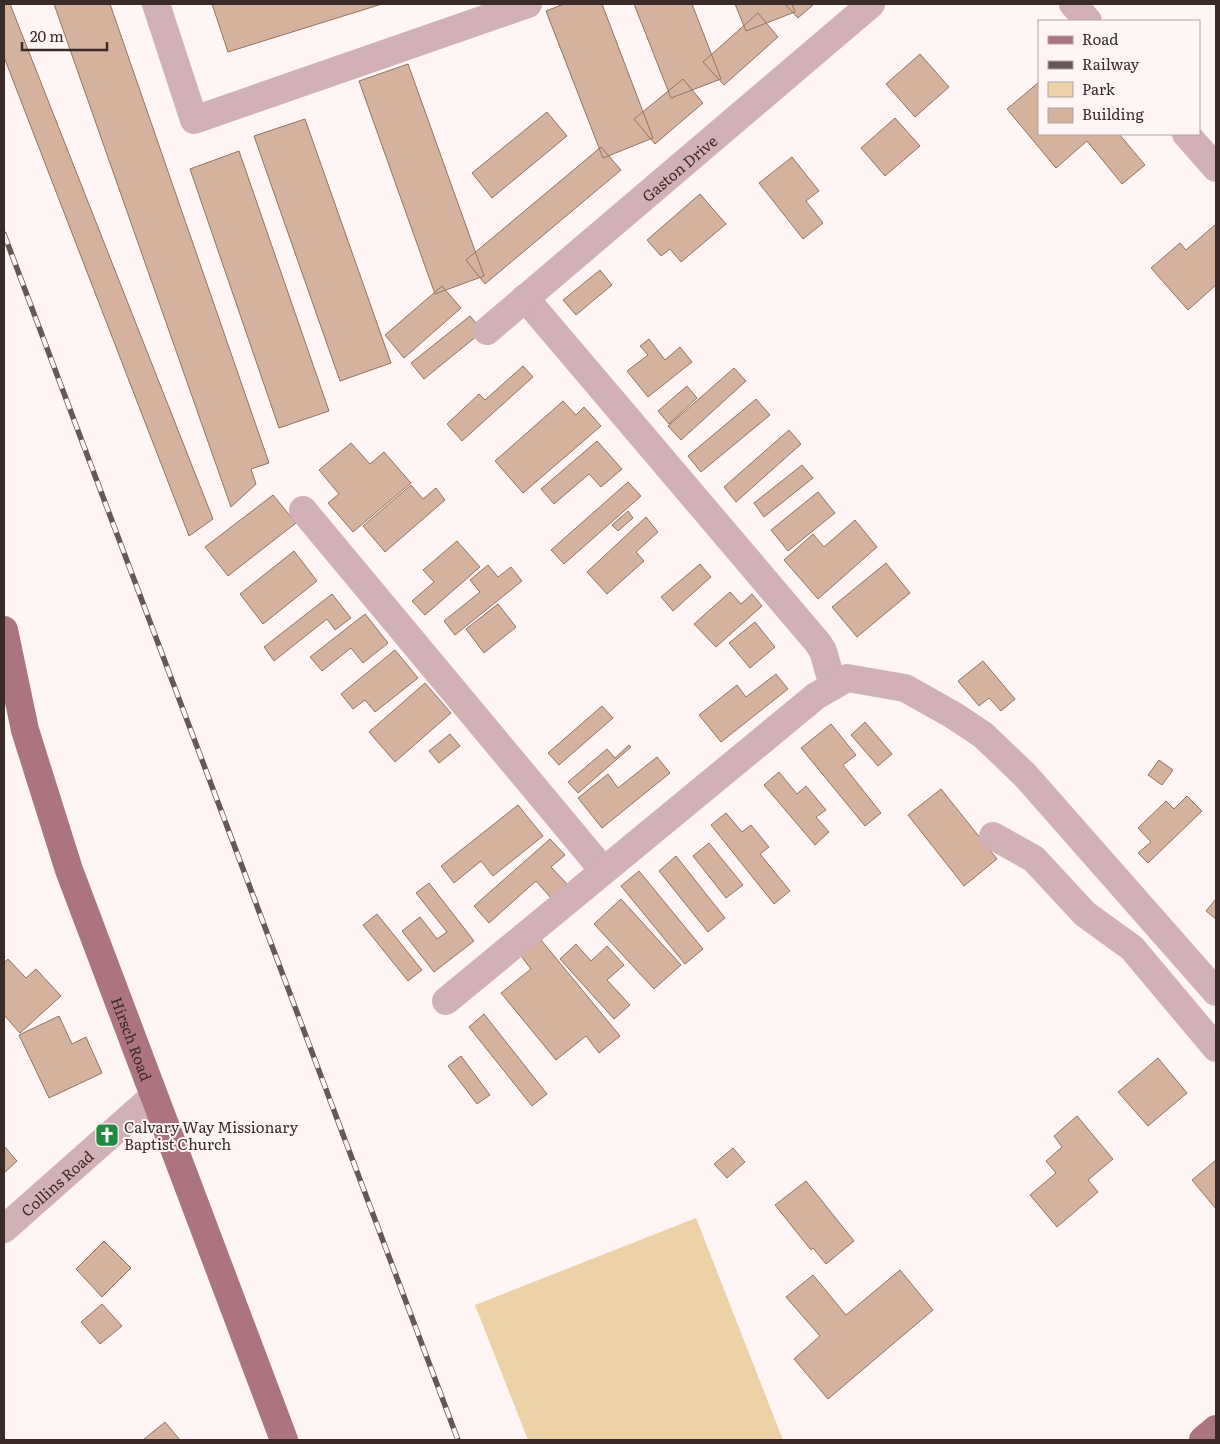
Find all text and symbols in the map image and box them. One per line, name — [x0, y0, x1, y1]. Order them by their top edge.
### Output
scale bar — [22, 20, 108, 52]
legend — [1038, 20, 1200, 135]
text: 20 m — [30, 24, 64, 47]
text: Road — [1082, 27, 1118, 50]
text: Railway — [1082, 52, 1140, 75]
text: Park — [1082, 77, 1116, 100]
text: Building — [1082, 102, 1144, 125]
street label: Gaston Drive — [636, 129, 722, 206]
street label: Hirsch Road — [106, 993, 159, 1084]
place label: Calvary Way Missionary Baptist Church — [124, 1115, 298, 1155]
church icon: Calvary Way Missionary Baptist Church — [94, 1122, 120, 1148]
street label: Collins Road — [15, 1144, 98, 1221]

